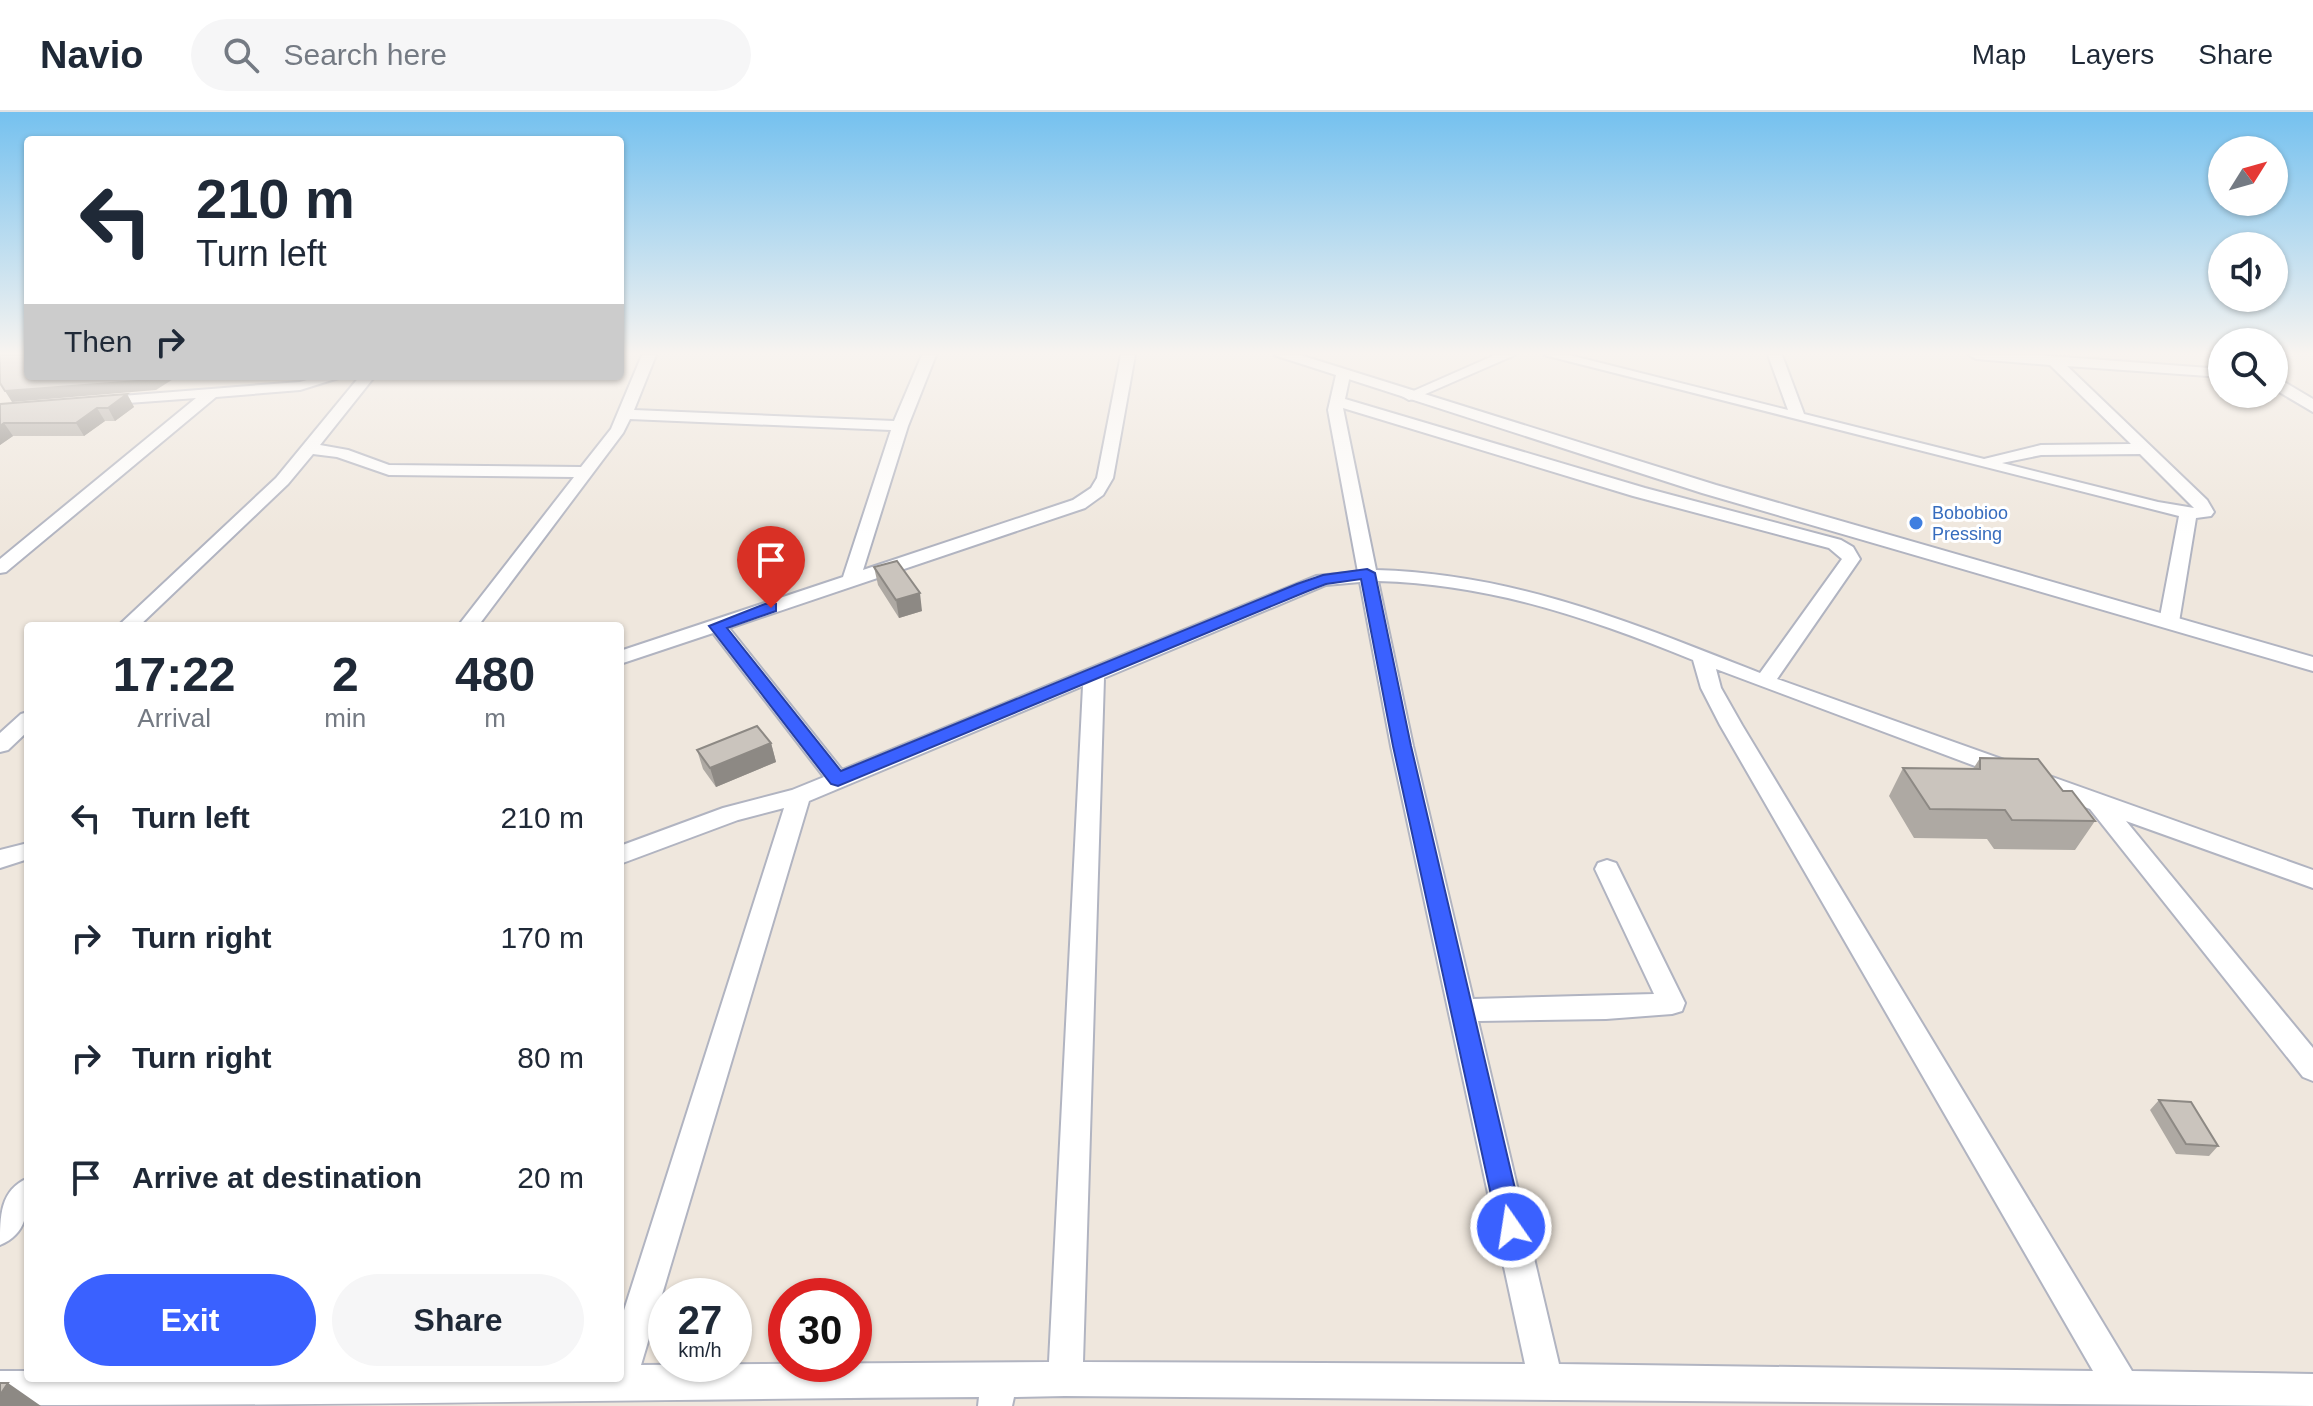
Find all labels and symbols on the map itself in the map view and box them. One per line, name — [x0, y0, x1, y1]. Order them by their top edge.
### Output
north arrow — [2208, 136, 2288, 216]
place label: Bobobioo Pressing — [1932, 503, 2008, 544]
marker: Bobobioo Pressing — [1907, 514, 1925, 532]
pin — [737, 526, 805, 608]
position arrow — [1469, 1185, 1553, 1269]
speed limit sign: 30 — [768, 1278, 872, 1382]

